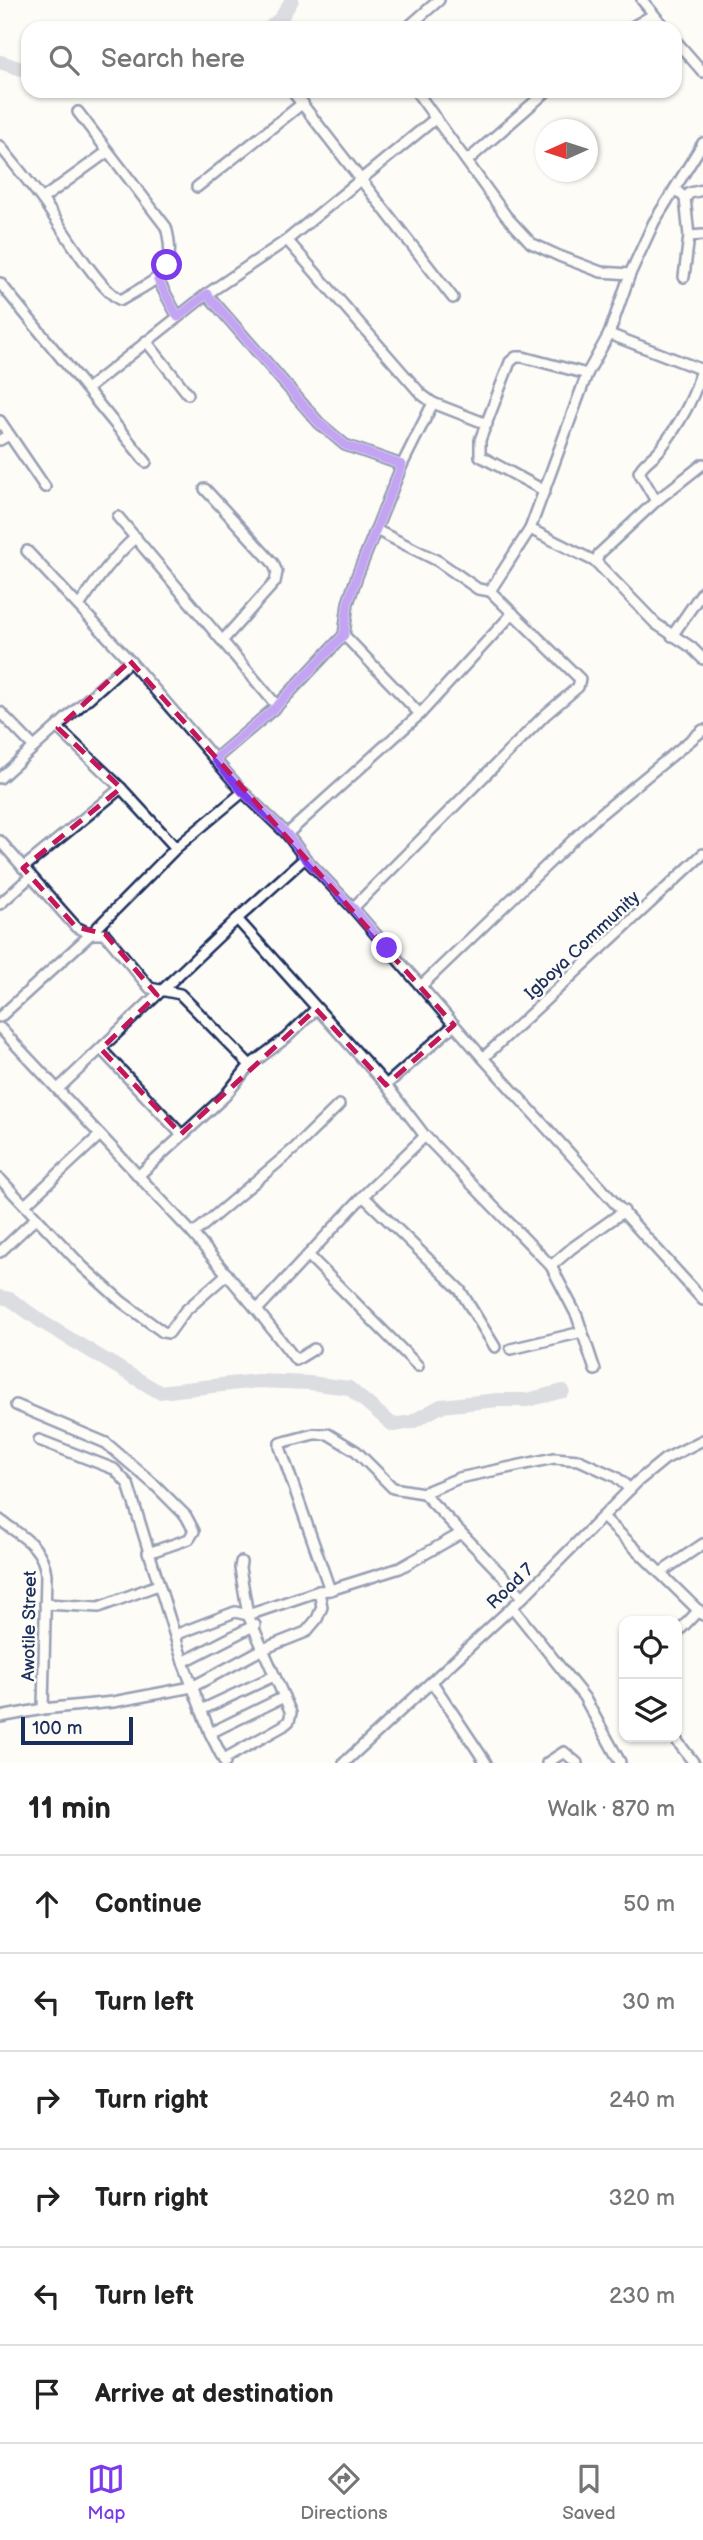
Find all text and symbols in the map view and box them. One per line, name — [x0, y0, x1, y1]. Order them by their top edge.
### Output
search box — [21, 21, 682, 98]
icon: search — [45, 41, 83, 79]
text: Search here — [101, 44, 245, 75]
north arrow — [535, 119, 598, 182]
route start — [151, 249, 182, 280]
street label: Igboya Community — [520, 886, 645, 1004]
route end — [371, 932, 402, 963]
street label: Road 7 — [483, 1559, 538, 1614]
street label: Awotile Street — [18, 1570, 41, 1682]
map controls — [619, 1616, 682, 1742]
button: locate — [619, 1616, 682, 1679]
button: layers — [619, 1679, 682, 1742]
scale bar — [21, 1714, 133, 1746]
text: 100 m — [32, 1717, 83, 1740]
text: 11 min — [28, 1791, 111, 1827]
text: Walk · 870 m — [547, 1795, 675, 1823]
icon: ahead — [28, 1885, 66, 1923]
text: Continue — [95, 1889, 202, 1920]
text: 50 m — [623, 1890, 675, 1918]
icon: left — [28, 1983, 66, 2021]
text: Turn left — [95, 1987, 194, 2018]
text: 30 m — [622, 1988, 675, 2016]
icon: right — [28, 2081, 66, 2119]
text: Turn right — [95, 2085, 208, 2116]
text: 240 m — [609, 2086, 675, 2114]
icon: right — [28, 2179, 66, 2217]
text: Turn right — [95, 2183, 208, 2214]
text: 320 m — [609, 2184, 675, 2212]
icon: left — [28, 2277, 66, 2315]
text: Turn left — [95, 2281, 194, 2312]
text: 230 m — [609, 2282, 675, 2310]
icon: arrive — [28, 2375, 66, 2413]
text: Arrive at destination — [95, 2379, 334, 2410]
tab: Map — [87, 2460, 126, 2525]
tab: Directions — [300, 2460, 388, 2525]
tab: Saved — [562, 2460, 616, 2525]

